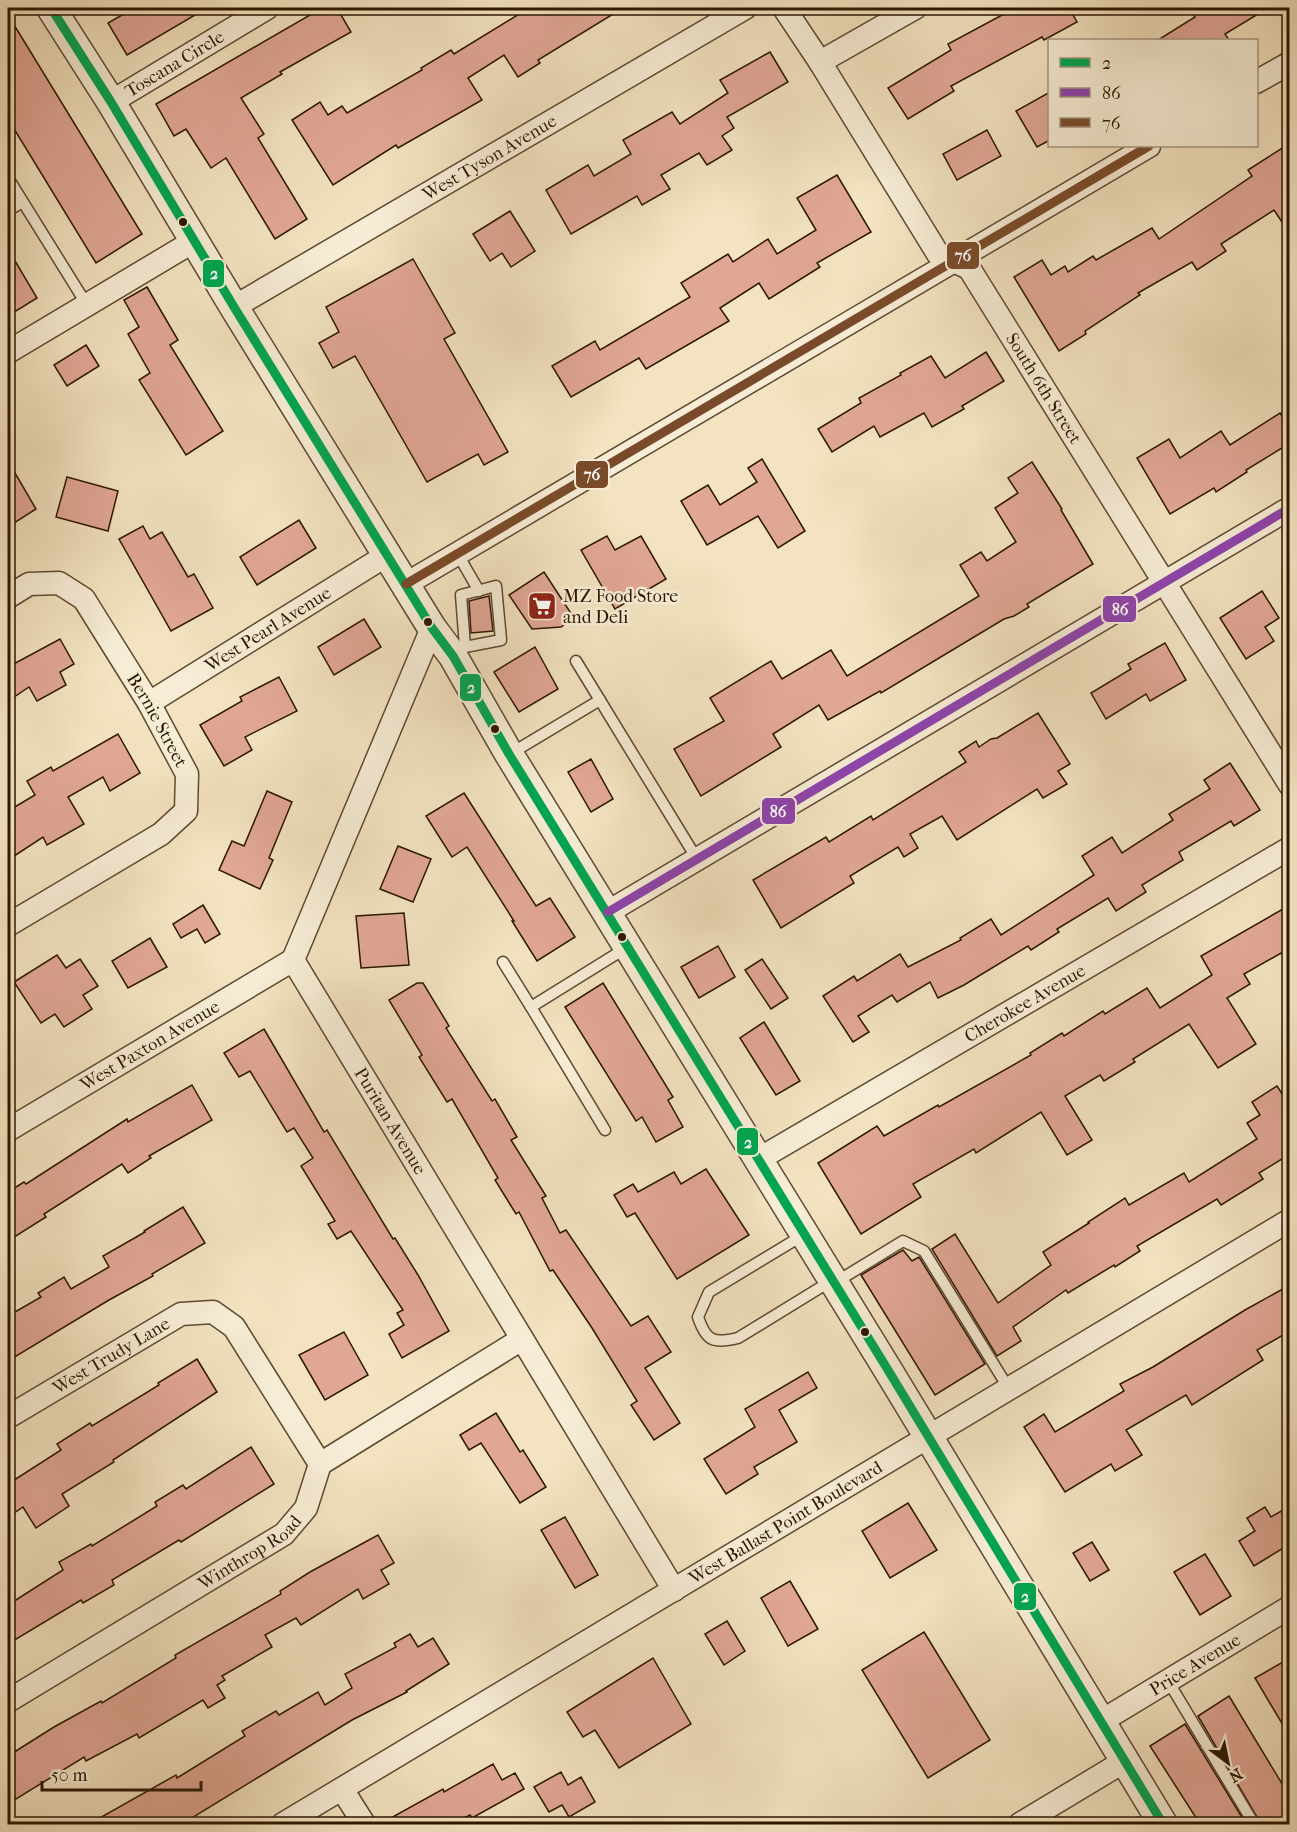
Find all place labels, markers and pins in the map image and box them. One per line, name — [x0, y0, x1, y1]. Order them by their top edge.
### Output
unlabelled marker — [177, 216, 189, 228]
place label: MZ Food Store and Deli — [563, 586, 678, 628]
supermarket icon: MZ Food Store and Deli — [526, 590, 558, 622]
unlabelled marker — [422, 616, 434, 628]
unlabelled marker — [489, 723, 501, 735]
unlabelled marker — [616, 931, 628, 943]
unlabelled marker — [859, 1326, 871, 1338]

